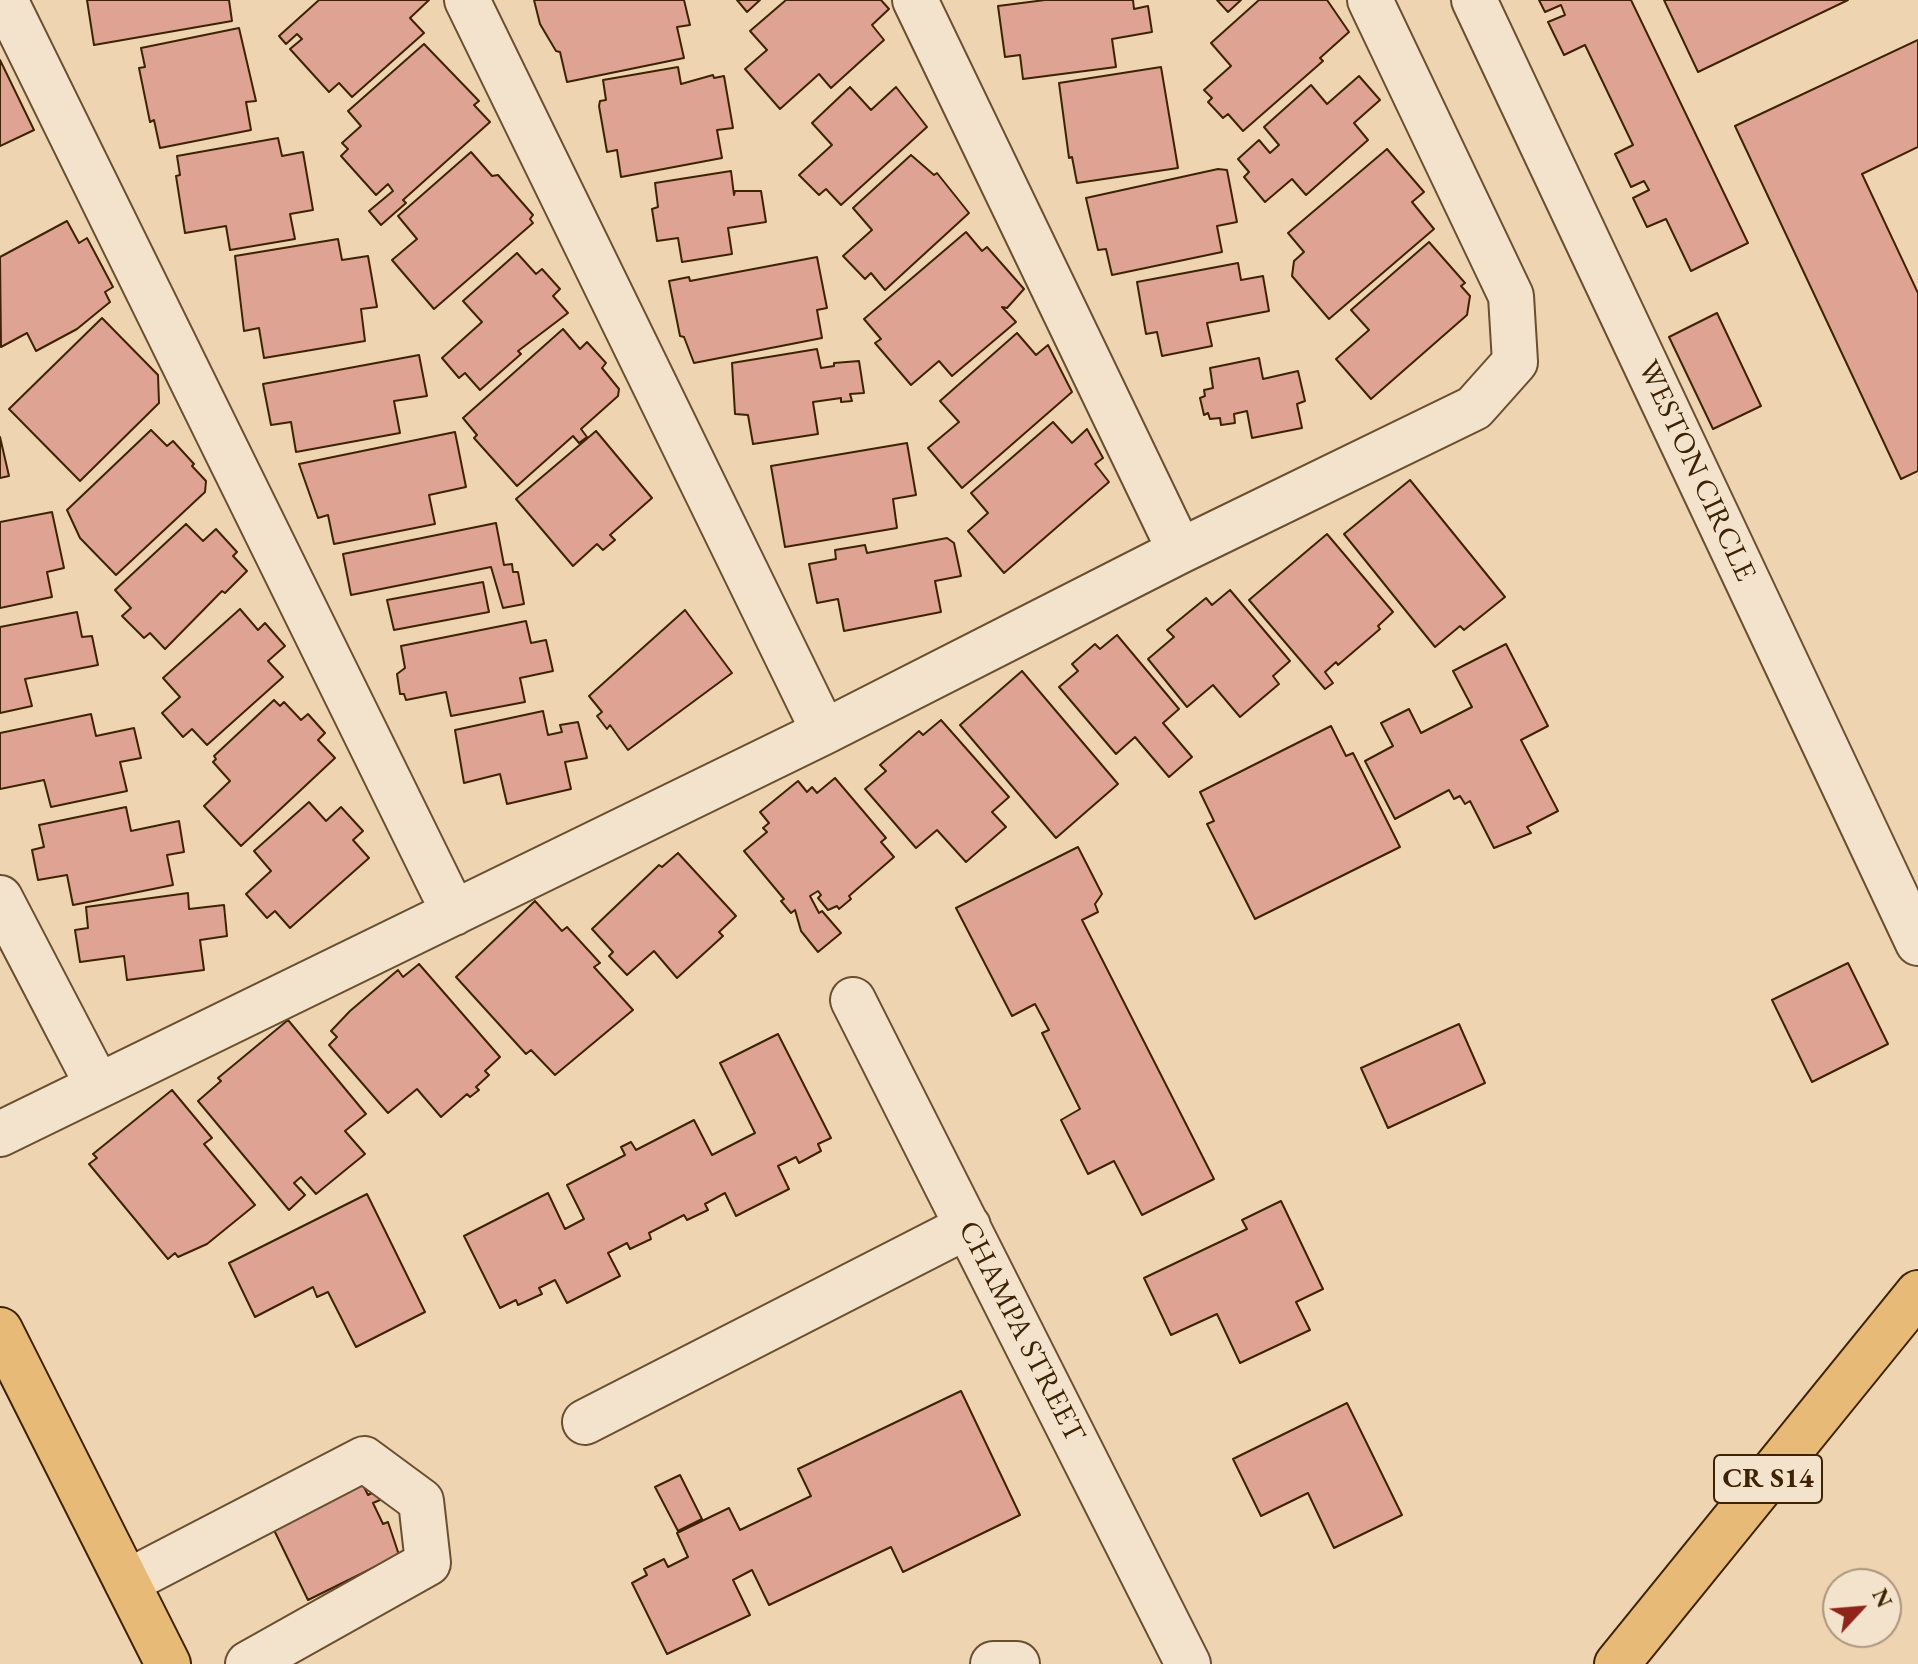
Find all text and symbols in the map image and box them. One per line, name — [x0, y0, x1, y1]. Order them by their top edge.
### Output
street label: WESTON CIRCLE — [1629, 355, 1763, 587]
street label: CHAMPA STREET — [950, 1215, 1092, 1449]
road number: CR S14 — [1714, 1455, 1822, 1503]
north arrow — [1822, 1568, 1902, 1648]
text: N — [1865, 1584, 1899, 1612]

